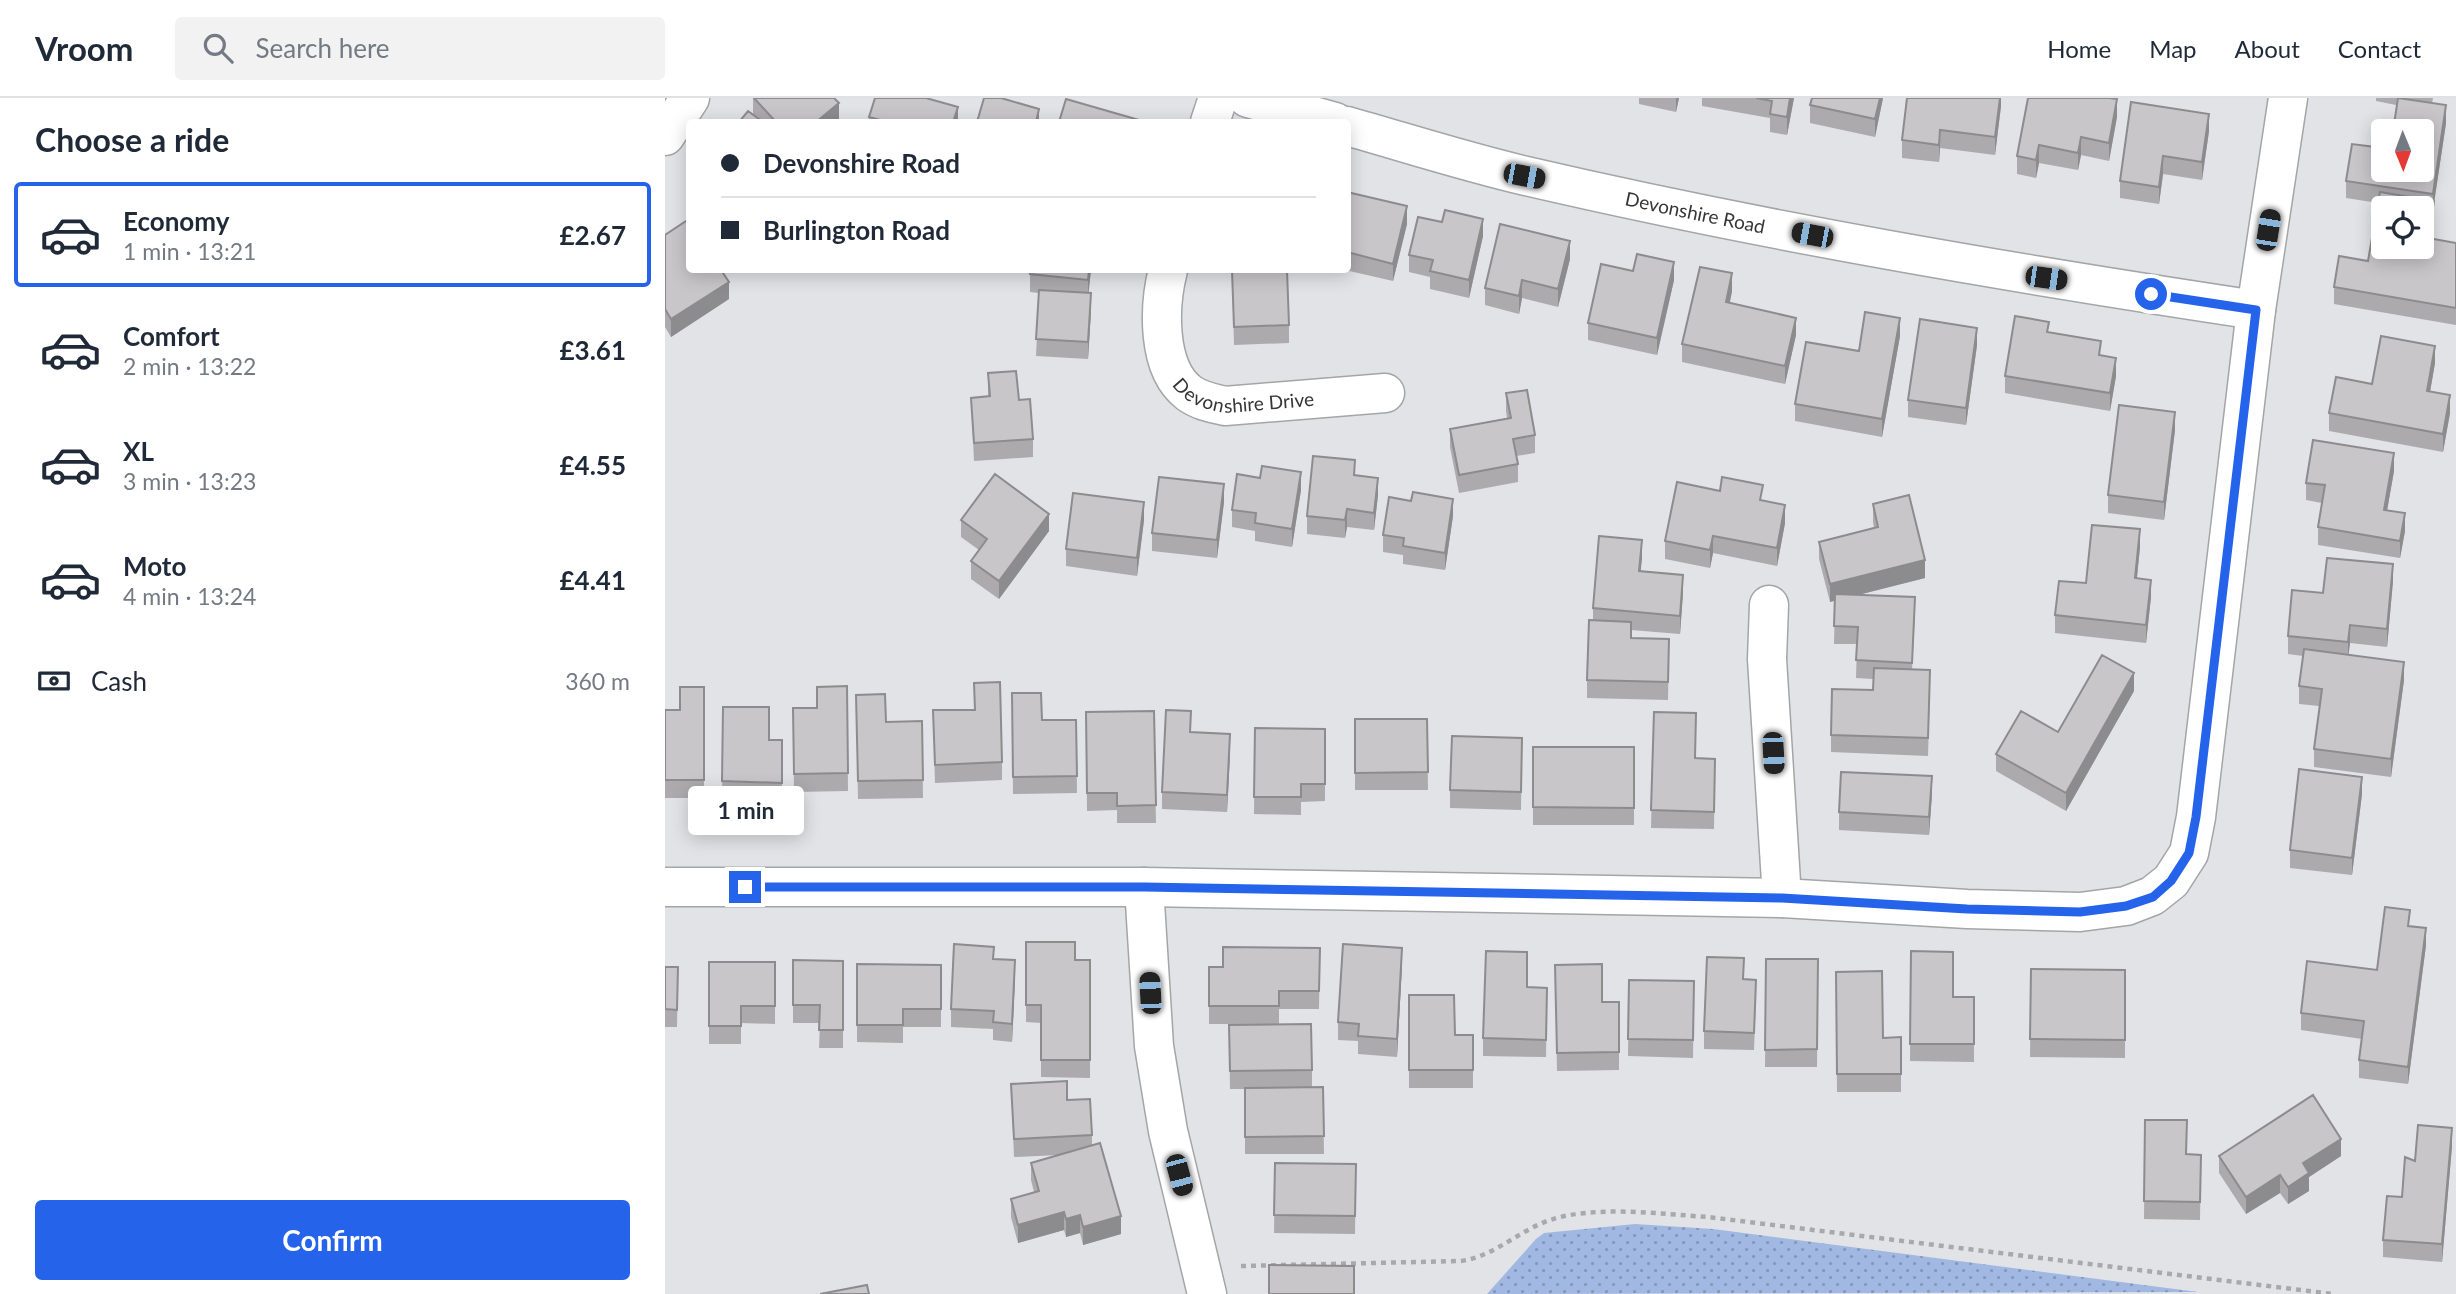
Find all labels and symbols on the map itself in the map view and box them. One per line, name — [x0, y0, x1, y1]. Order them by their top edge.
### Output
north arrow — [2371, 119, 2434, 182]
car — [1502, 162, 1547, 190]
street label: Devonshire Road — [1623, 187, 1767, 238]
car — [2255, 208, 2282, 252]
car — [1790, 221, 1835, 249]
car — [2024, 265, 2069, 291]
route start — [2135, 278, 2167, 310]
street label: Devonshire Drive — [1168, 373, 1315, 417]
car — [1762, 731, 1785, 775]
callout: 1 min — [687, 786, 803, 834]
route end — [729, 871, 761, 903]
car — [1139, 971, 1162, 1015]
car — [1164, 1152, 1195, 1198]

